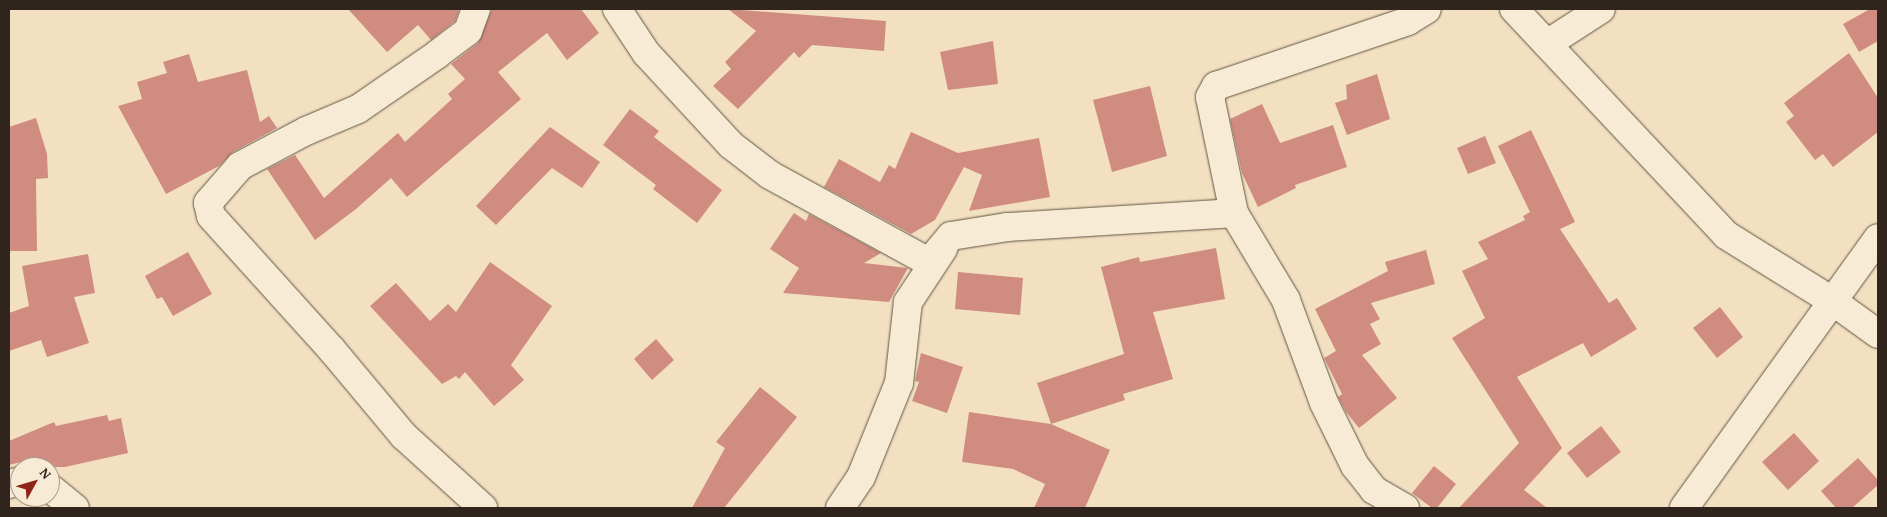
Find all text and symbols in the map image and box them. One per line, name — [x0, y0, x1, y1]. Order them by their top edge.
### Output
north arrow — [10, 457, 60, 507]
text: N — [35, 463, 57, 483]

